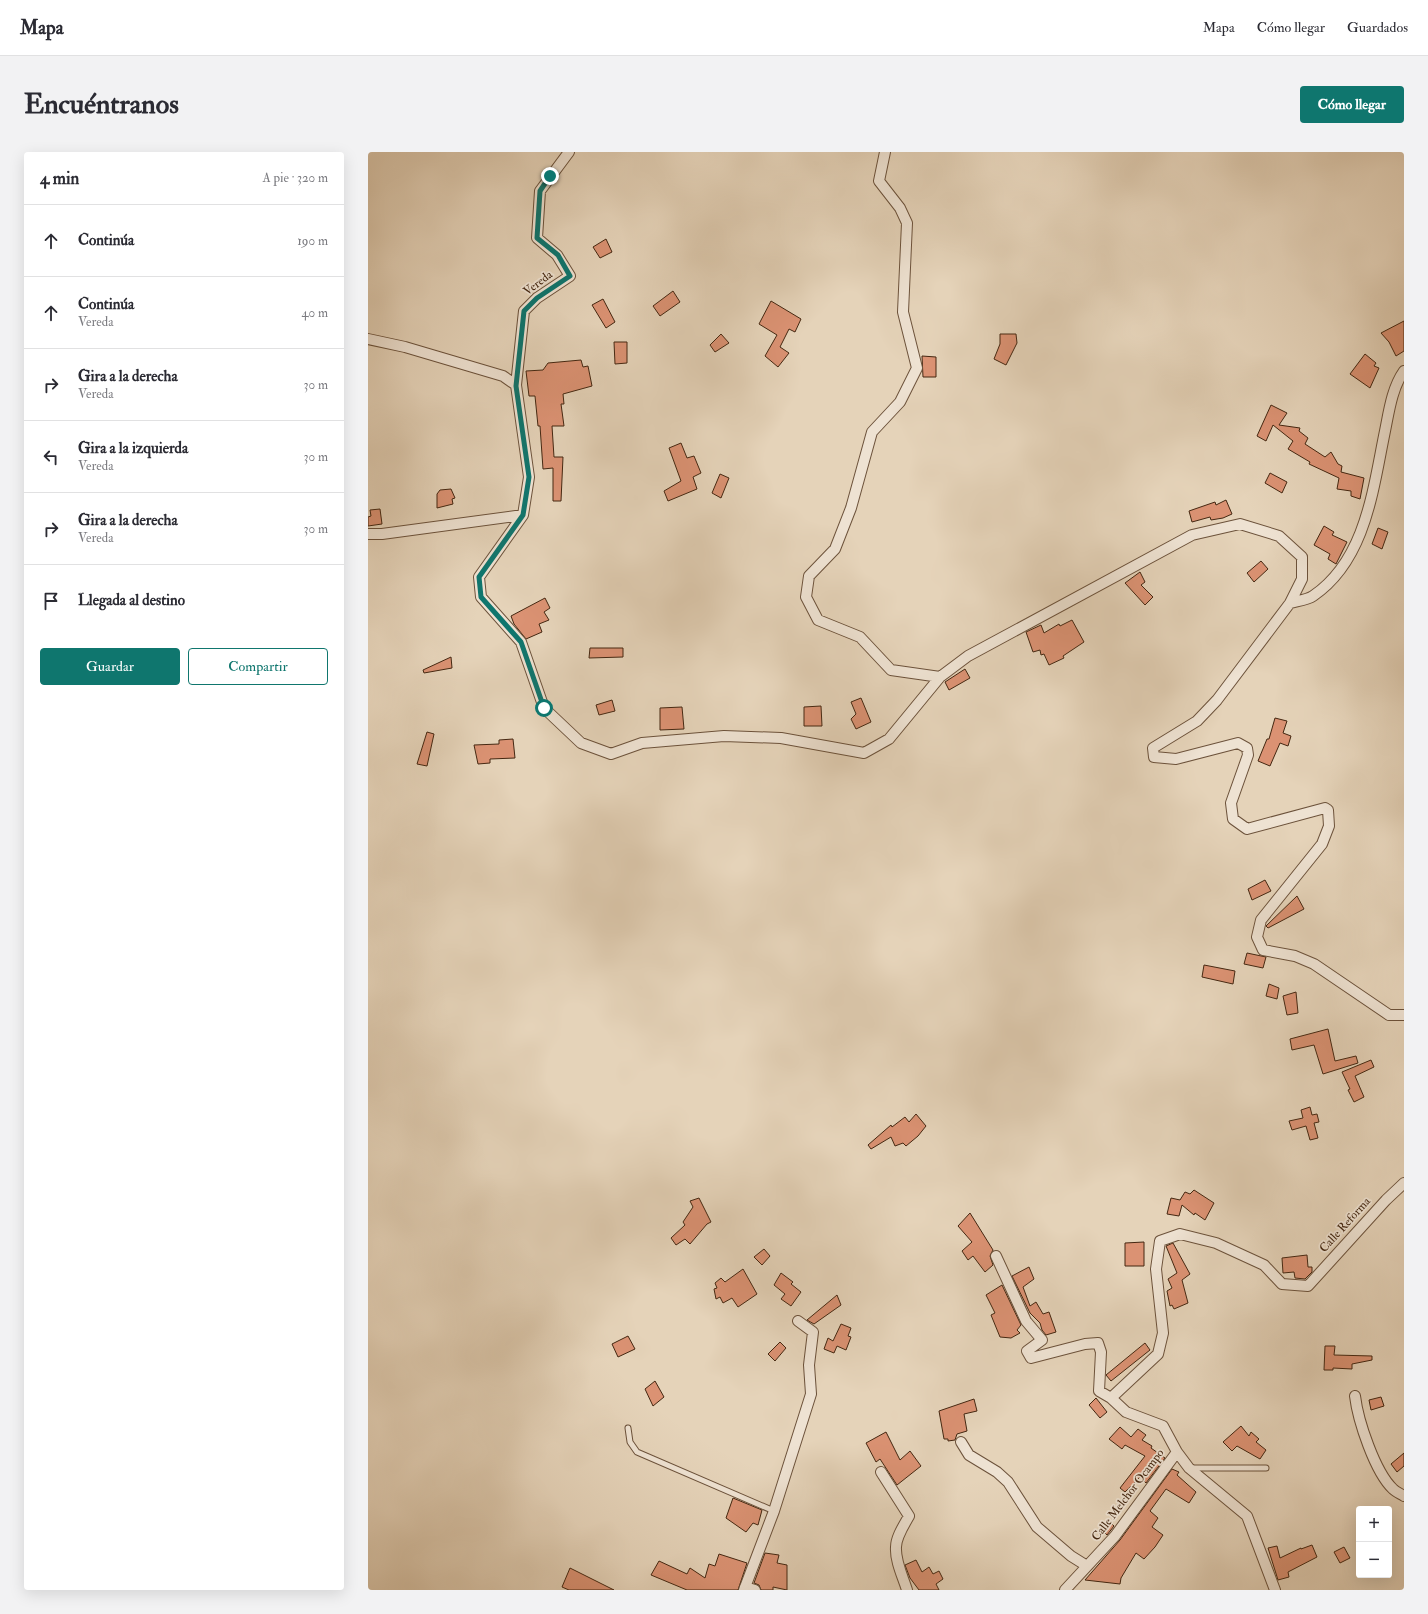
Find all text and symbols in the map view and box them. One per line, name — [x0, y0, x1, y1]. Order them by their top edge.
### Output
text: Mapa — [20, 16, 64, 40]
text: Mapa — [1203, 19, 1235, 36]
text: Cómo llegar — [1257, 19, 1325, 36]
text: Guardados — [1347, 19, 1408, 36]
button: Cómo llegar — [1300, 86, 1404, 123]
text: Encuéntranos — [24, 87, 179, 122]
route end — [541, 167, 559, 185]
text: 4 min — [40, 168, 79, 189]
text: A pie · 320 m — [263, 170, 328, 186]
icon: ahead — [40, 230, 62, 252]
text: Continúa — [78, 231, 134, 250]
text: 190 m — [297, 233, 328, 249]
street label: Vereda — [520, 267, 556, 299]
text: Continúa — [78, 295, 134, 314]
icon: ahead — [40, 302, 62, 324]
text: 40 m — [302, 305, 328, 321]
text: Vereda — [78, 314, 114, 330]
text: Gira a la derecha — [78, 367, 178, 386]
icon: right — [40, 374, 62, 396]
text: 30 m — [304, 377, 328, 393]
text: Vereda — [78, 386, 114, 402]
text: Gira a la izquierda — [78, 439, 188, 458]
icon: left — [40, 446, 62, 468]
text: 30 m — [304, 449, 328, 465]
text: Vereda — [78, 458, 114, 474]
text: Gira a la derecha — [78, 511, 178, 530]
icon: right — [40, 518, 62, 540]
text: 30 m — [304, 521, 328, 537]
text: Vereda — [78, 530, 114, 546]
icon: arrive — [40, 590, 62, 612]
text: Llegada al destino — [78, 591, 185, 610]
button: Guardar — [40, 648, 180, 685]
button: Compartir — [188, 648, 328, 685]
route start — [535, 699, 553, 717]
street label: Calle Reforma — [1316, 1193, 1374, 1256]
street label: Calle Melchor Ocampo — [1089, 1446, 1168, 1544]
map controls — [1356, 1506, 1392, 1578]
button: + — [1356, 1506, 1392, 1542]
button: − — [1356, 1542, 1392, 1578]

